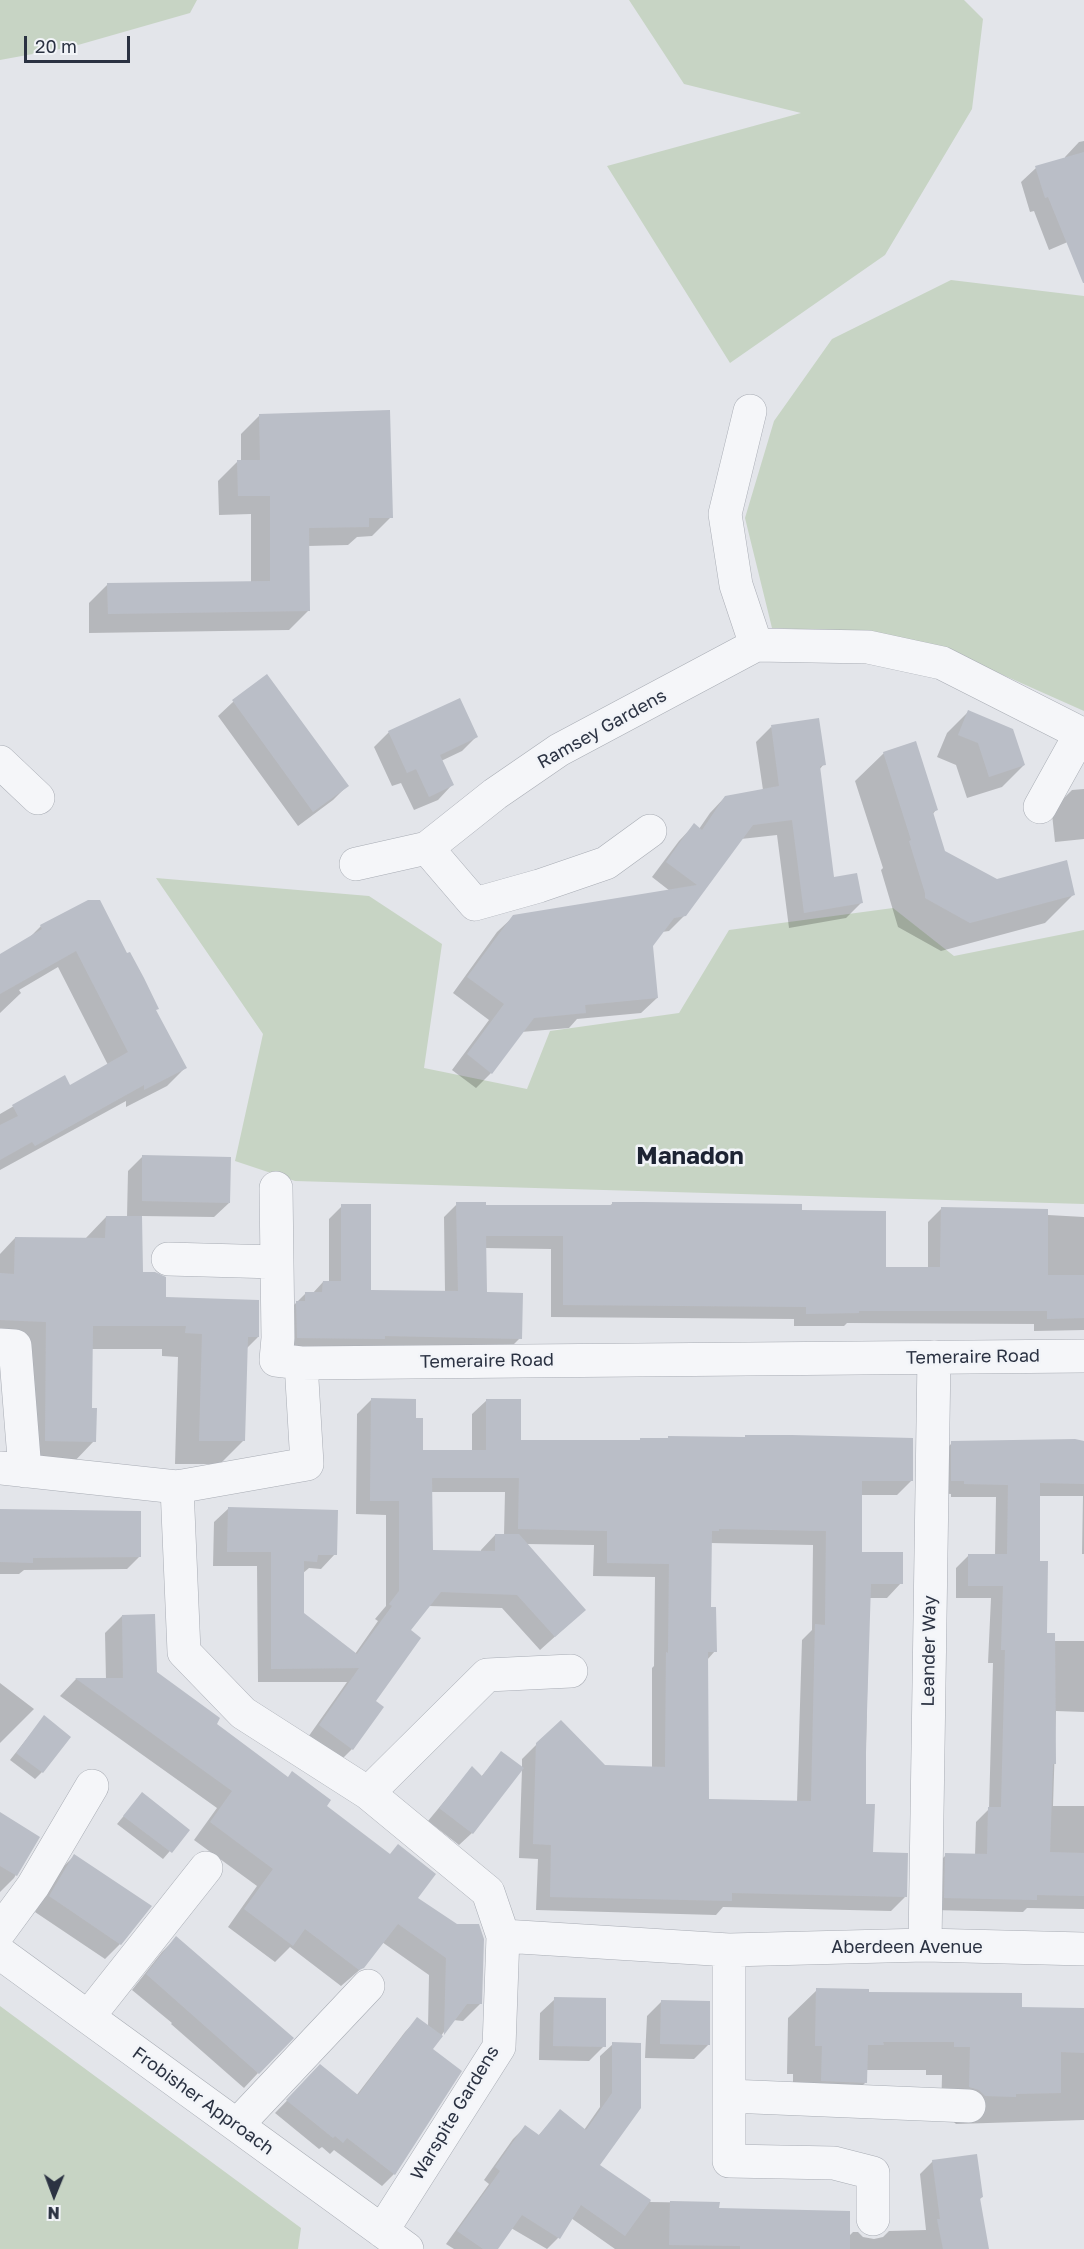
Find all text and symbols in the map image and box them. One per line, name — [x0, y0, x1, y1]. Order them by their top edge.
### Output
scale bar — [27, 24, 134, 62]
text: 20 m — [35, 35, 77, 57]
street label: Ramsey Gardens — [534, 685, 670, 773]
district label: Manadon — [636, 1142, 744, 1170]
street label: Temeraire Road — [906, 1345, 1040, 1369]
street label: Temeraire Road — [420, 1349, 554, 1373]
street label: Leander Way — [917, 1595, 941, 1707]
street label: Aberdeen Avenue — [831, 1936, 983, 1958]
street label: Frobisher Approach — [128, 2042, 278, 2160]
street label: Warspite Gardens — [406, 2042, 504, 2184]
north arrow — [24, 2165, 84, 2225]
text: N — [47, 2203, 60, 2223]

